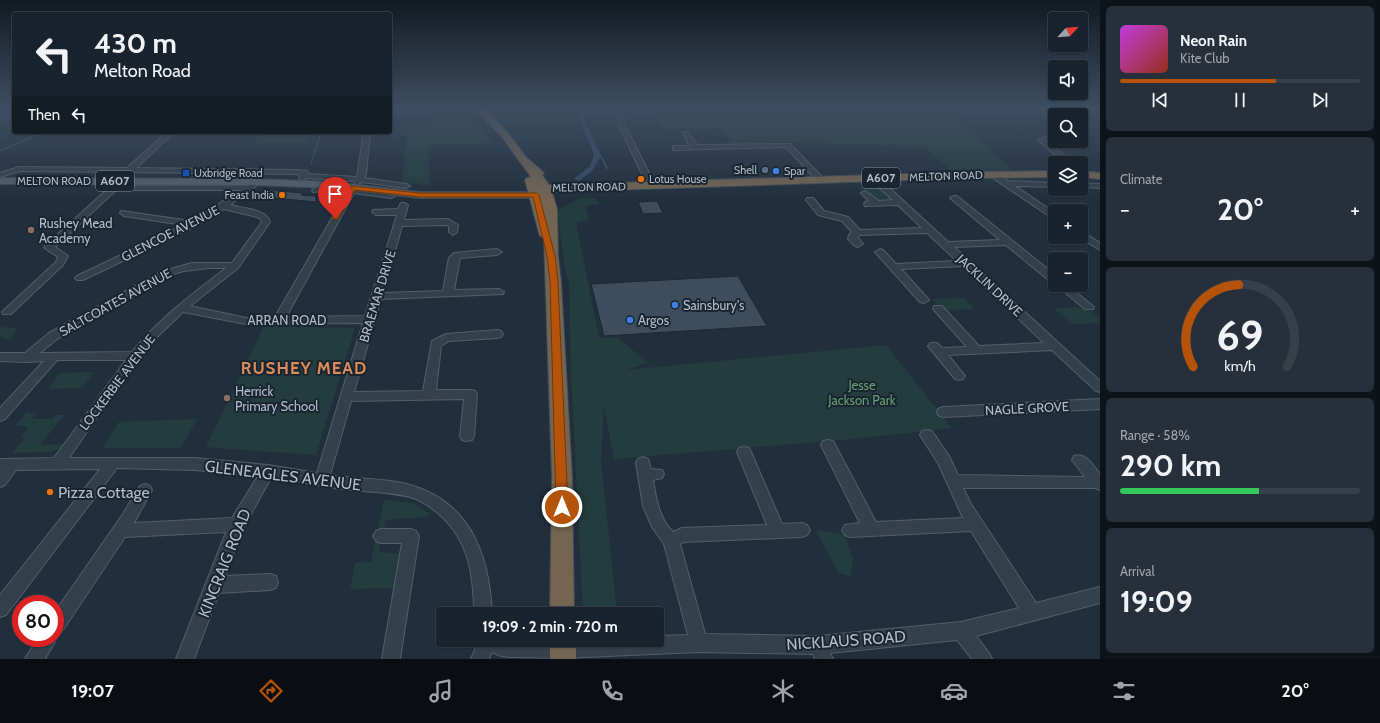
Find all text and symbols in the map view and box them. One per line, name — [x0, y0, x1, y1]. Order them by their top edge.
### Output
north arrow — [1048, 12, 1088, 52]
map controls — [1048, 12, 1088, 292]
text: 430 m — [94, 26, 177, 60]
icon: left — [28, 28, 80, 80]
text: Neon Rain — [1180, 32, 1247, 50]
text: Kite Club — [1180, 50, 1229, 66]
text: Melton Road — [94, 60, 191, 82]
button: sound — [1048, 60, 1088, 100]
icon: previous — [1149, 89, 1171, 111]
icon: pause — [1229, 89, 1251, 111]
icon: next — [1309, 89, 1331, 111]
icon: left — [68, 104, 90, 126]
text: Then — [28, 106, 60, 124]
button: search — [1048, 108, 1088, 148]
button: layers — [1048, 156, 1088, 196]
place label: Shell — [734, 163, 757, 177]
place label: Spar — [784, 164, 806, 178]
marker: Shell — [760, 165, 770, 175]
place label: Uxbridge Road — [194, 166, 263, 180]
marker: Spar — [771, 166, 781, 176]
marker: Uxbridge Road — [181, 168, 191, 178]
road number: A607 — [862, 168, 900, 188]
street label: MELTON ROAD — [909, 168, 983, 184]
road number: A607 — [96, 171, 134, 191]
text: Climate — [1120, 171, 1162, 187]
place label: Lotus House — [649, 172, 707, 186]
street label: MELTON ROAD — [17, 174, 91, 188]
marker: Lotus House — [636, 174, 646, 184]
pin — [318, 177, 352, 218]
street label: MELTON ROAD — [552, 179, 626, 195]
icon: arrive — [324, 183, 346, 205]
place label: Feast India — [225, 188, 275, 202]
marker: Feast India — [277, 190, 287, 200]
text: 20° — [1217, 191, 1263, 228]
text: − — [1120, 196, 1130, 223]
text: + — [1350, 196, 1360, 223]
street label: GLENCOE AVENUE — [118, 201, 222, 265]
button: + — [1048, 204, 1088, 244]
place label: Rushey Mead Academy — [39, 215, 113, 246]
marker: Rushey Mead Academy — [26, 225, 36, 235]
street label: BRAEMAR DRIVE — [355, 248, 399, 344]
street label: JACKLIN DRIVE — [953, 250, 1026, 320]
button: − — [1048, 252, 1088, 292]
street label: SALTCOATES AVENUE — [56, 265, 174, 339]
place label: Sainsbury's — [683, 297, 745, 313]
marker: Sainsbury's — [670, 300, 680, 310]
text: 69 — [1217, 310, 1263, 360]
street label: ARRAN ROAD — [248, 312, 326, 328]
place label: Argos — [638, 312, 670, 328]
marker: Argos — [625, 315, 635, 325]
street label: LOCKERBIE AVENUE — [76, 331, 158, 433]
text: km/h — [1224, 357, 1256, 375]
district label: RUSHEY MEAD — [241, 358, 367, 378]
park label: Jesse Jackson Park — [827, 377, 896, 408]
place label: Herrick Primary School — [235, 383, 318, 414]
marker: Herrick Primary School — [222, 393, 232, 403]
street label: NAGLE GROVE — [985, 398, 1069, 418]
text: Range · 58% — [1120, 427, 1190, 443]
text: 290 km — [1120, 447, 1221, 484]
street label: GLENEAGLES AVENUE — [204, 456, 362, 495]
place label: Pizza Cottage — [58, 483, 150, 502]
position arrow — [541, 486, 583, 528]
marker: Pizza Cottage — [45, 487, 55, 497]
street label: KINCRAIG ROAD — [194, 506, 255, 620]
text: Arrival — [1120, 563, 1155, 579]
text: 19:09 — [1120, 583, 1193, 620]
speed limit sign: 80 — [12, 595, 64, 647]
text: 19:09 · 2 min · 720 m — [482, 618, 618, 636]
street label: NICKLAUS ROAD — [786, 627, 906, 654]
icon: directions — [257, 677, 285, 705]
icon: music — [427, 677, 455, 705]
icon: phone — [598, 677, 626, 705]
icon: climate — [769, 677, 797, 705]
icon: car — [940, 677, 968, 705]
icon: filters — [1110, 677, 1138, 705]
text: 19:07 — [71, 680, 114, 702]
text: 20° — [1281, 680, 1309, 702]

